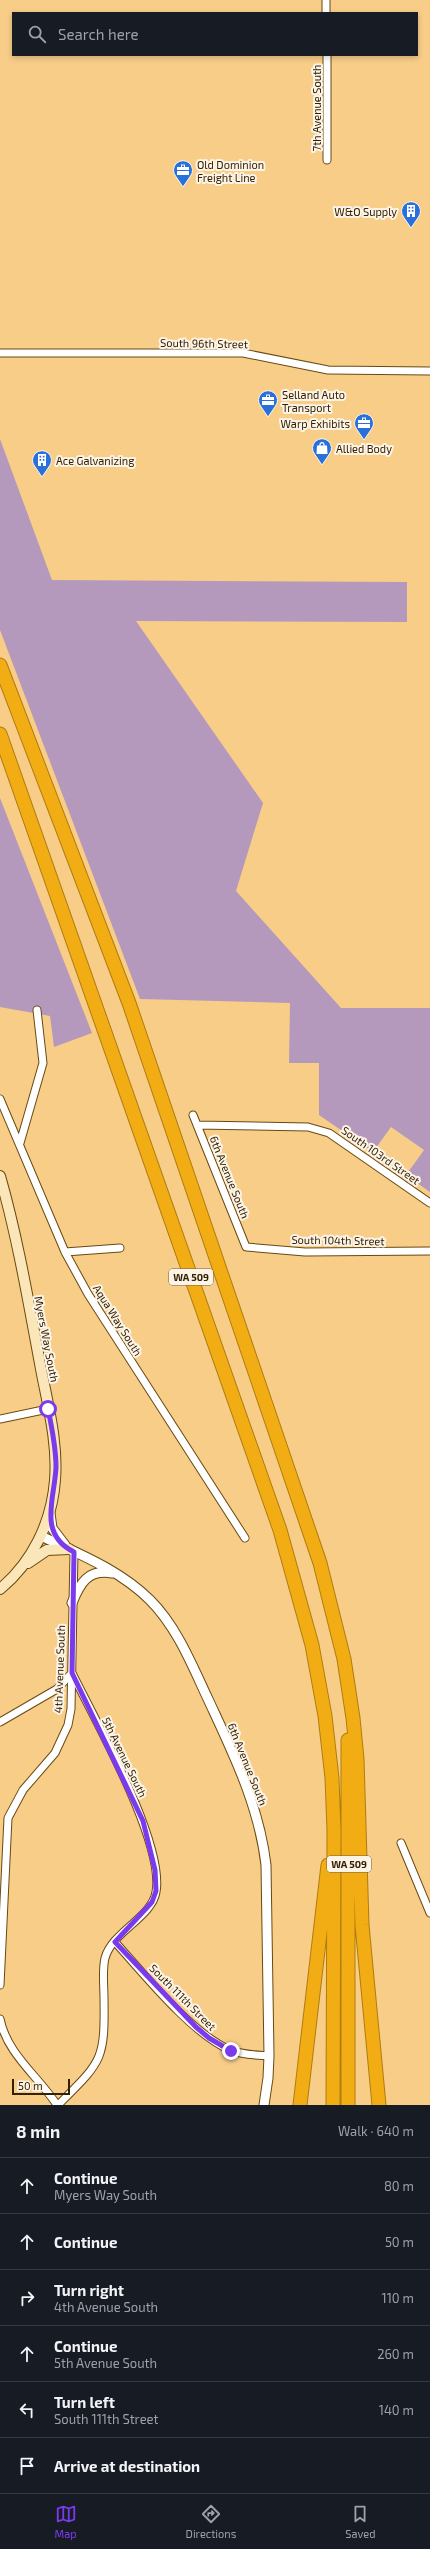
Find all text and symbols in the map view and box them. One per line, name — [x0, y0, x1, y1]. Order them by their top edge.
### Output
search box — [12, 12, 418, 56]
icon: search — [26, 23, 48, 45]
text: Search here — [58, 25, 139, 43]
street label: 7th Avenue South — [310, 65, 323, 152]
place label: Old Dominion Freight Line — [197, 158, 264, 184]
office icon: Old Dominion Freight Line — [172, 159, 194, 187]
building icon: W&O Supply — [400, 200, 422, 228]
place label: W&O Supply — [334, 205, 397, 218]
street label: South 96th Street — [160, 336, 248, 350]
place label: Selland Auto Transport — [282, 388, 345, 414]
office icon: Selland Auto Transport — [257, 389, 279, 417]
office icon: Warp Exhibits — [353, 412, 375, 440]
place label: Warp Exhibits — [281, 417, 350, 430]
shop icon: Allied Body — [311, 437, 333, 465]
place label: Allied Body — [336, 442, 392, 455]
building icon: Ace Galvanizing — [31, 449, 53, 477]
place label: Ace Galvanizing — [56, 454, 134, 467]
street label: South 103rd Street — [339, 1123, 423, 1187]
street label: 6th Avenue South — [208, 1134, 252, 1220]
street label: South 104th Street — [291, 1233, 385, 1247]
road number: WA 509 — [169, 1269, 213, 1285]
street label: Aqua Way South — [91, 1282, 145, 1358]
street label: Myers Way South — [32, 1295, 62, 1383]
route start — [39, 1400, 57, 1418]
street label: 4th Avenue South — [51, 1625, 67, 1713]
street label: 5th Avenue South — [100, 1715, 150, 1799]
street label: 6th Avenue South — [226, 1721, 270, 1807]
road number: WA 509 — [327, 1856, 371, 1872]
street label: South 111th Street — [147, 1961, 219, 2033]
route end — [222, 2042, 240, 2060]
scale bar — [12, 2077, 70, 2096]
text: 50 m — [18, 2079, 43, 2092]
text: 8 min — [16, 2121, 60, 2141]
text: Walk · 640 m — [338, 2123, 414, 2139]
text: Continue — [54, 2169, 117, 2187]
icon: ahead — [16, 2175, 38, 2197]
text: 80 m — [384, 2178, 414, 2194]
text: Myers Way South — [54, 2187, 157, 2203]
icon: ahead — [16, 2231, 38, 2253]
text: Continue — [54, 2233, 117, 2251]
text: 50 m — [385, 2234, 414, 2250]
text: Turn right — [54, 2281, 124, 2299]
icon: right — [16, 2287, 38, 2309]
text: 110 m — [382, 2290, 414, 2306]
text: 4th Avenue South — [54, 2299, 158, 2315]
text: Continue — [54, 2337, 117, 2355]
icon: ahead — [16, 2343, 38, 2365]
text: 260 m — [377, 2346, 414, 2362]
text: 5th Avenue South — [54, 2355, 157, 2371]
text: Turn left — [54, 2393, 115, 2411]
icon: left — [16, 2399, 38, 2421]
text: 140 m — [379, 2402, 414, 2418]
text: South 111th Street — [54, 2411, 159, 2427]
icon: arrive — [16, 2455, 38, 2477]
text: Arrive at destination — [54, 2457, 200, 2475]
tab: Map — [55, 2503, 77, 2540]
tab: Directions — [186, 2503, 236, 2540]
tab: Saved — [345, 2503, 376, 2540]

